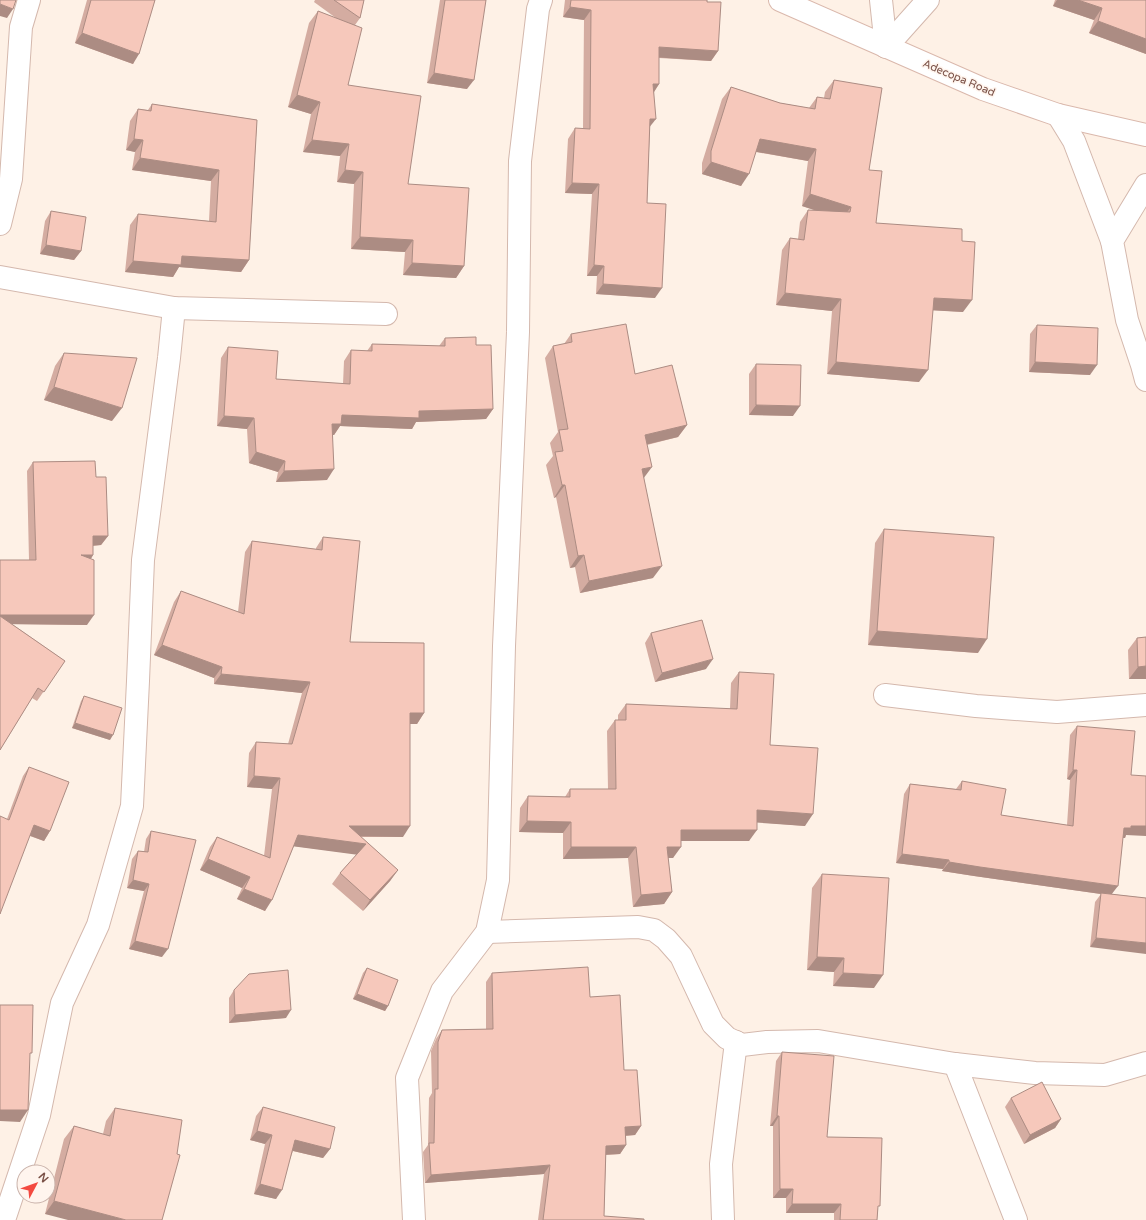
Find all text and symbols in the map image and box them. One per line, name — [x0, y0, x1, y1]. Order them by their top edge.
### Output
street label: Adecopa Road — [921, 57, 997, 99]
north arrow — [16, 1164, 56, 1204]
text: N — [35, 1170, 51, 1185]

